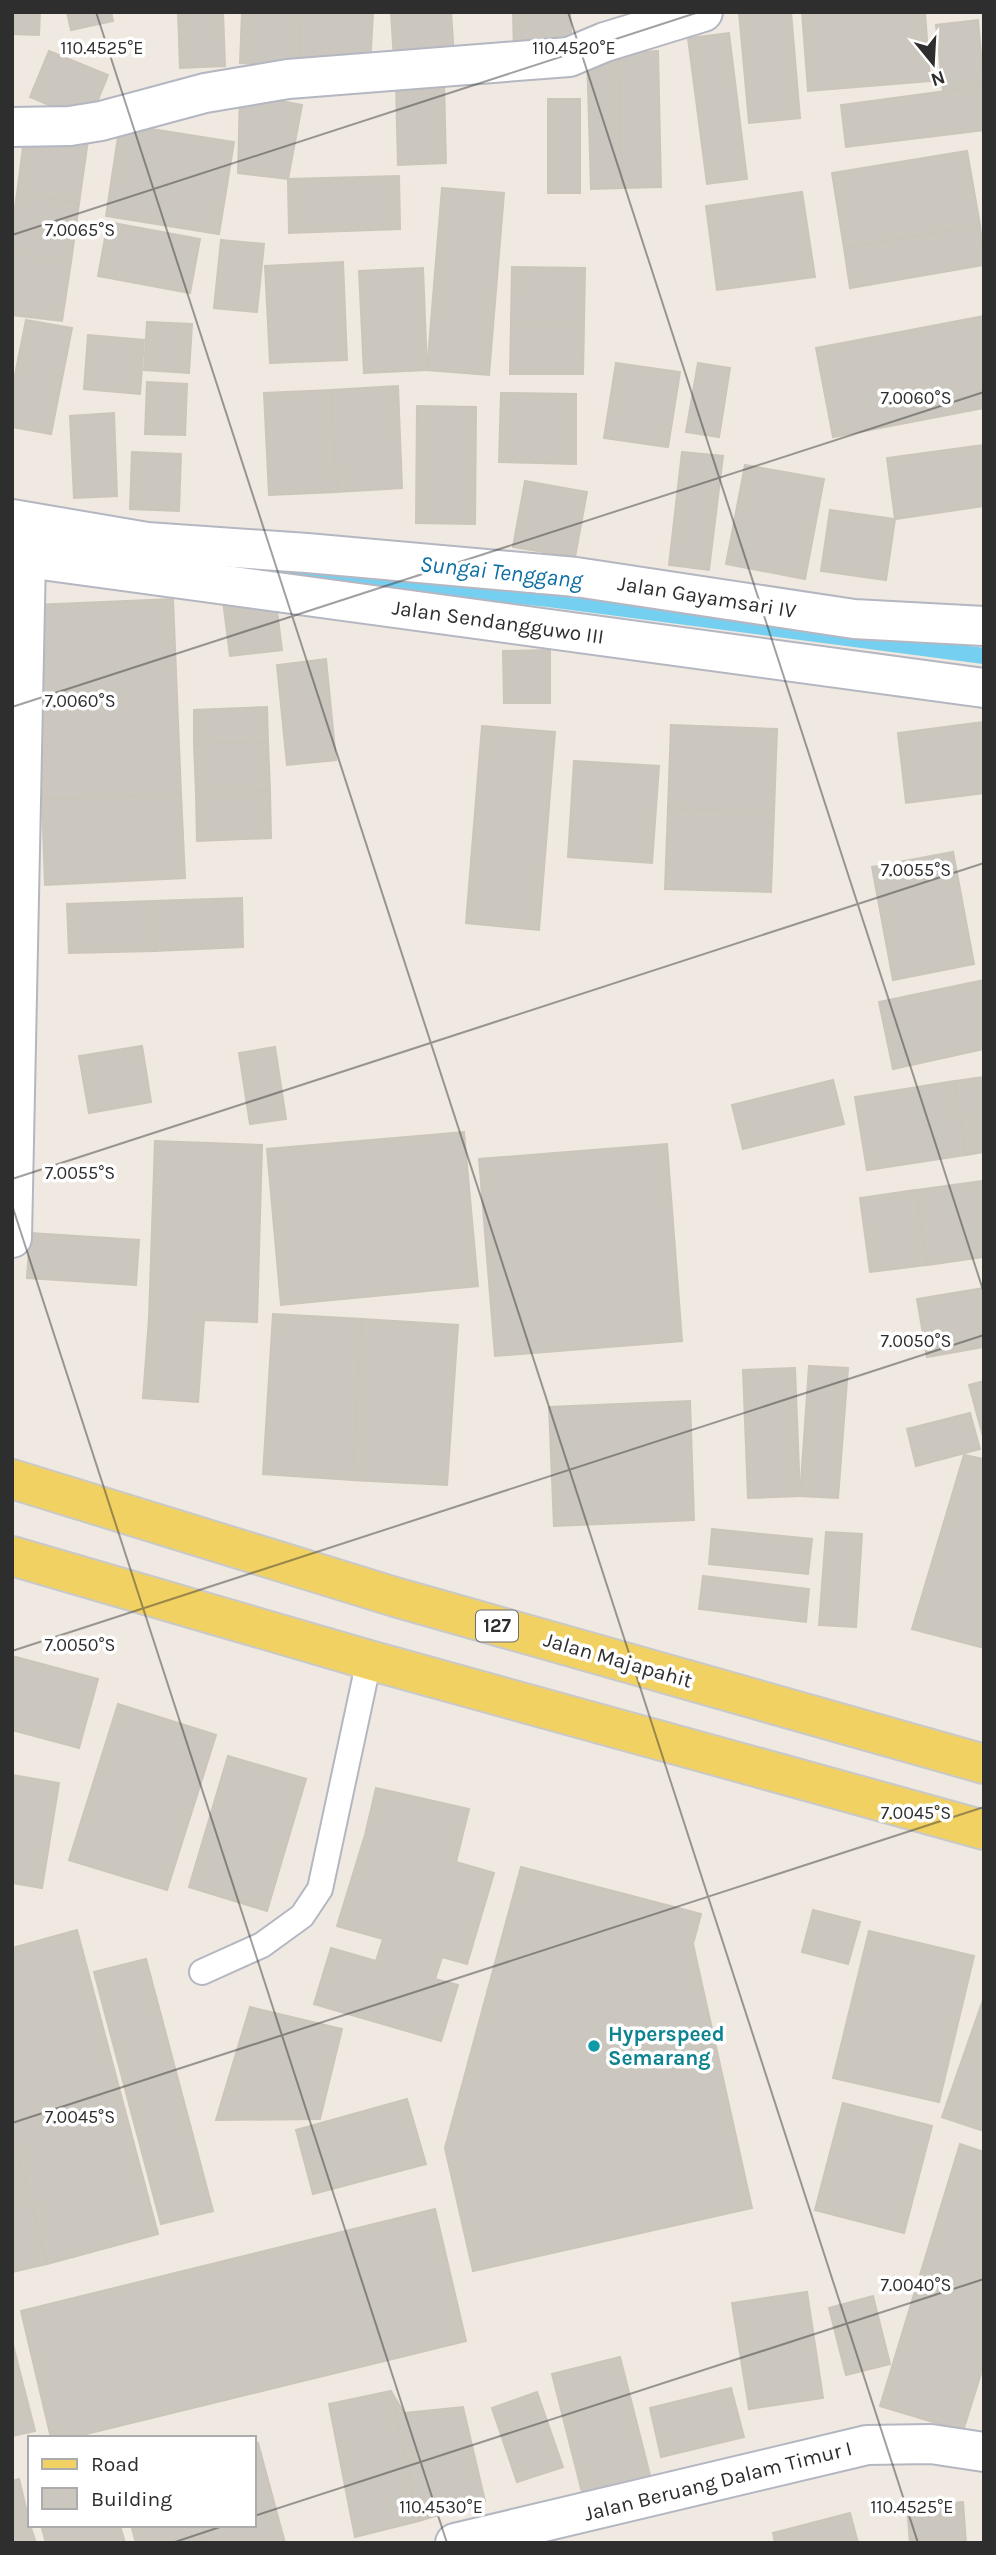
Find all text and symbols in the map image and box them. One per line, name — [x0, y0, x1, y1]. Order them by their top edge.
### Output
north arrow — [898, 28, 968, 98]
text: 110.4525°E — [61, 37, 143, 59]
text: 110.4520°E — [532, 37, 616, 59]
text: N — [928, 66, 948, 91]
text: 7.0065°S — [45, 219, 115, 241]
text: 7.0060°S — [880, 387, 952, 409]
water label: Sungai Tenggang — [419, 550, 585, 594]
street label: Jalan Gayamsari IV — [616, 571, 798, 623]
street label: Jalan Sendangguwo III — [391, 595, 605, 649]
text: 7.0060°S — [44, 690, 116, 712]
text: 7.0055°S — [881, 859, 951, 881]
text: 7.0055°S — [45, 1162, 115, 1184]
text: 7.0050°S — [881, 1330, 951, 1352]
road number: 127 — [476, 1610, 518, 1642]
street label: Jalan Majapahit — [541, 1627, 695, 1693]
text: 7.0050°S — [45, 1634, 115, 1656]
text: 7.0045°S — [881, 1802, 951, 1824]
place label: Hyperspeed Semarang — [608, 2022, 725, 2070]
marker: Hyperspeed Semarang — [586, 2038, 602, 2054]
text: 7.0045°S — [45, 2106, 115, 2128]
text: 7.0040°S — [881, 2274, 951, 2296]
legend — [28, 2436, 256, 2527]
street label: Jalan Beruang Dalam Timur I — [581, 2436, 855, 2526]
text: Road — [91, 2452, 139, 2476]
text: Building — [91, 2487, 172, 2511]
text: 110.4530°E — [399, 2496, 483, 2518]
text: 110.4525°E — [871, 2496, 953, 2518]

